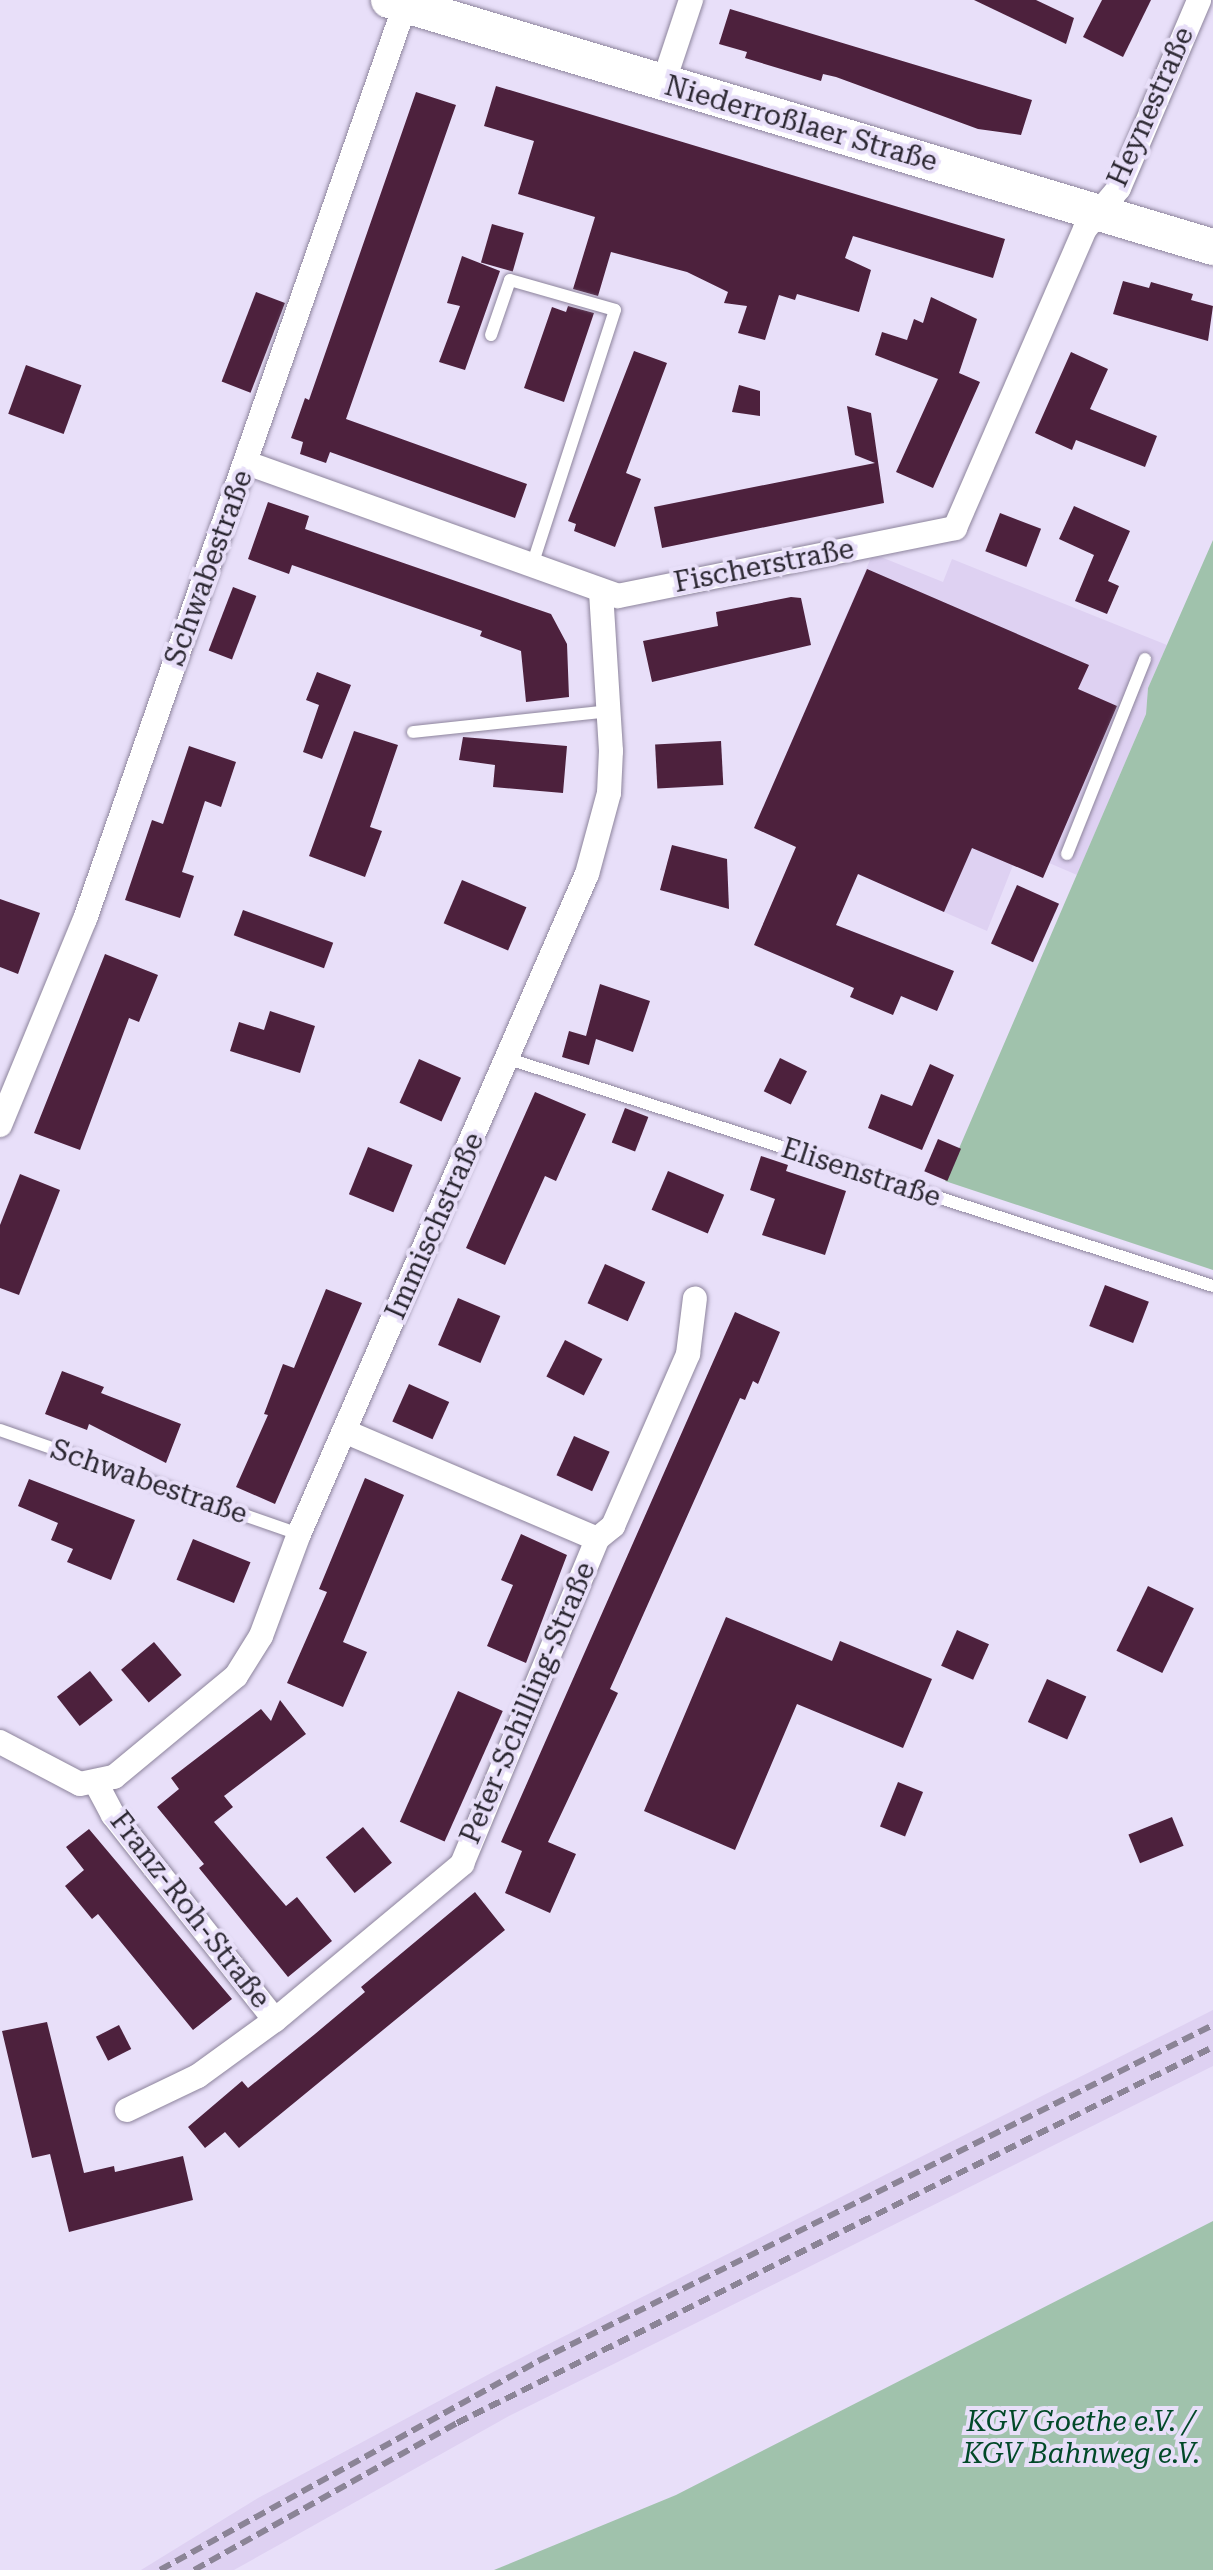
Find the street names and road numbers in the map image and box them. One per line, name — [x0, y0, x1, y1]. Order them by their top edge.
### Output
street label: Heynestraße — [1101, 22, 1201, 192]
street label: Niederroßlaer Straße — [661, 69, 941, 179]
street label: Schwabestraße — [158, 466, 260, 670]
street label: Fischerstraße — [671, 532, 857, 600]
street label: Immischstraße — [379, 1128, 491, 1324]
street label: Elisenstraße — [777, 1131, 945, 1215]
street label: Schwabestraße — [46, 1433, 252, 1531]
street label: Peter-Schilling-Straße — [453, 1557, 603, 1849]
street label: Franz-Roh-Straße — [103, 1805, 277, 2015]

